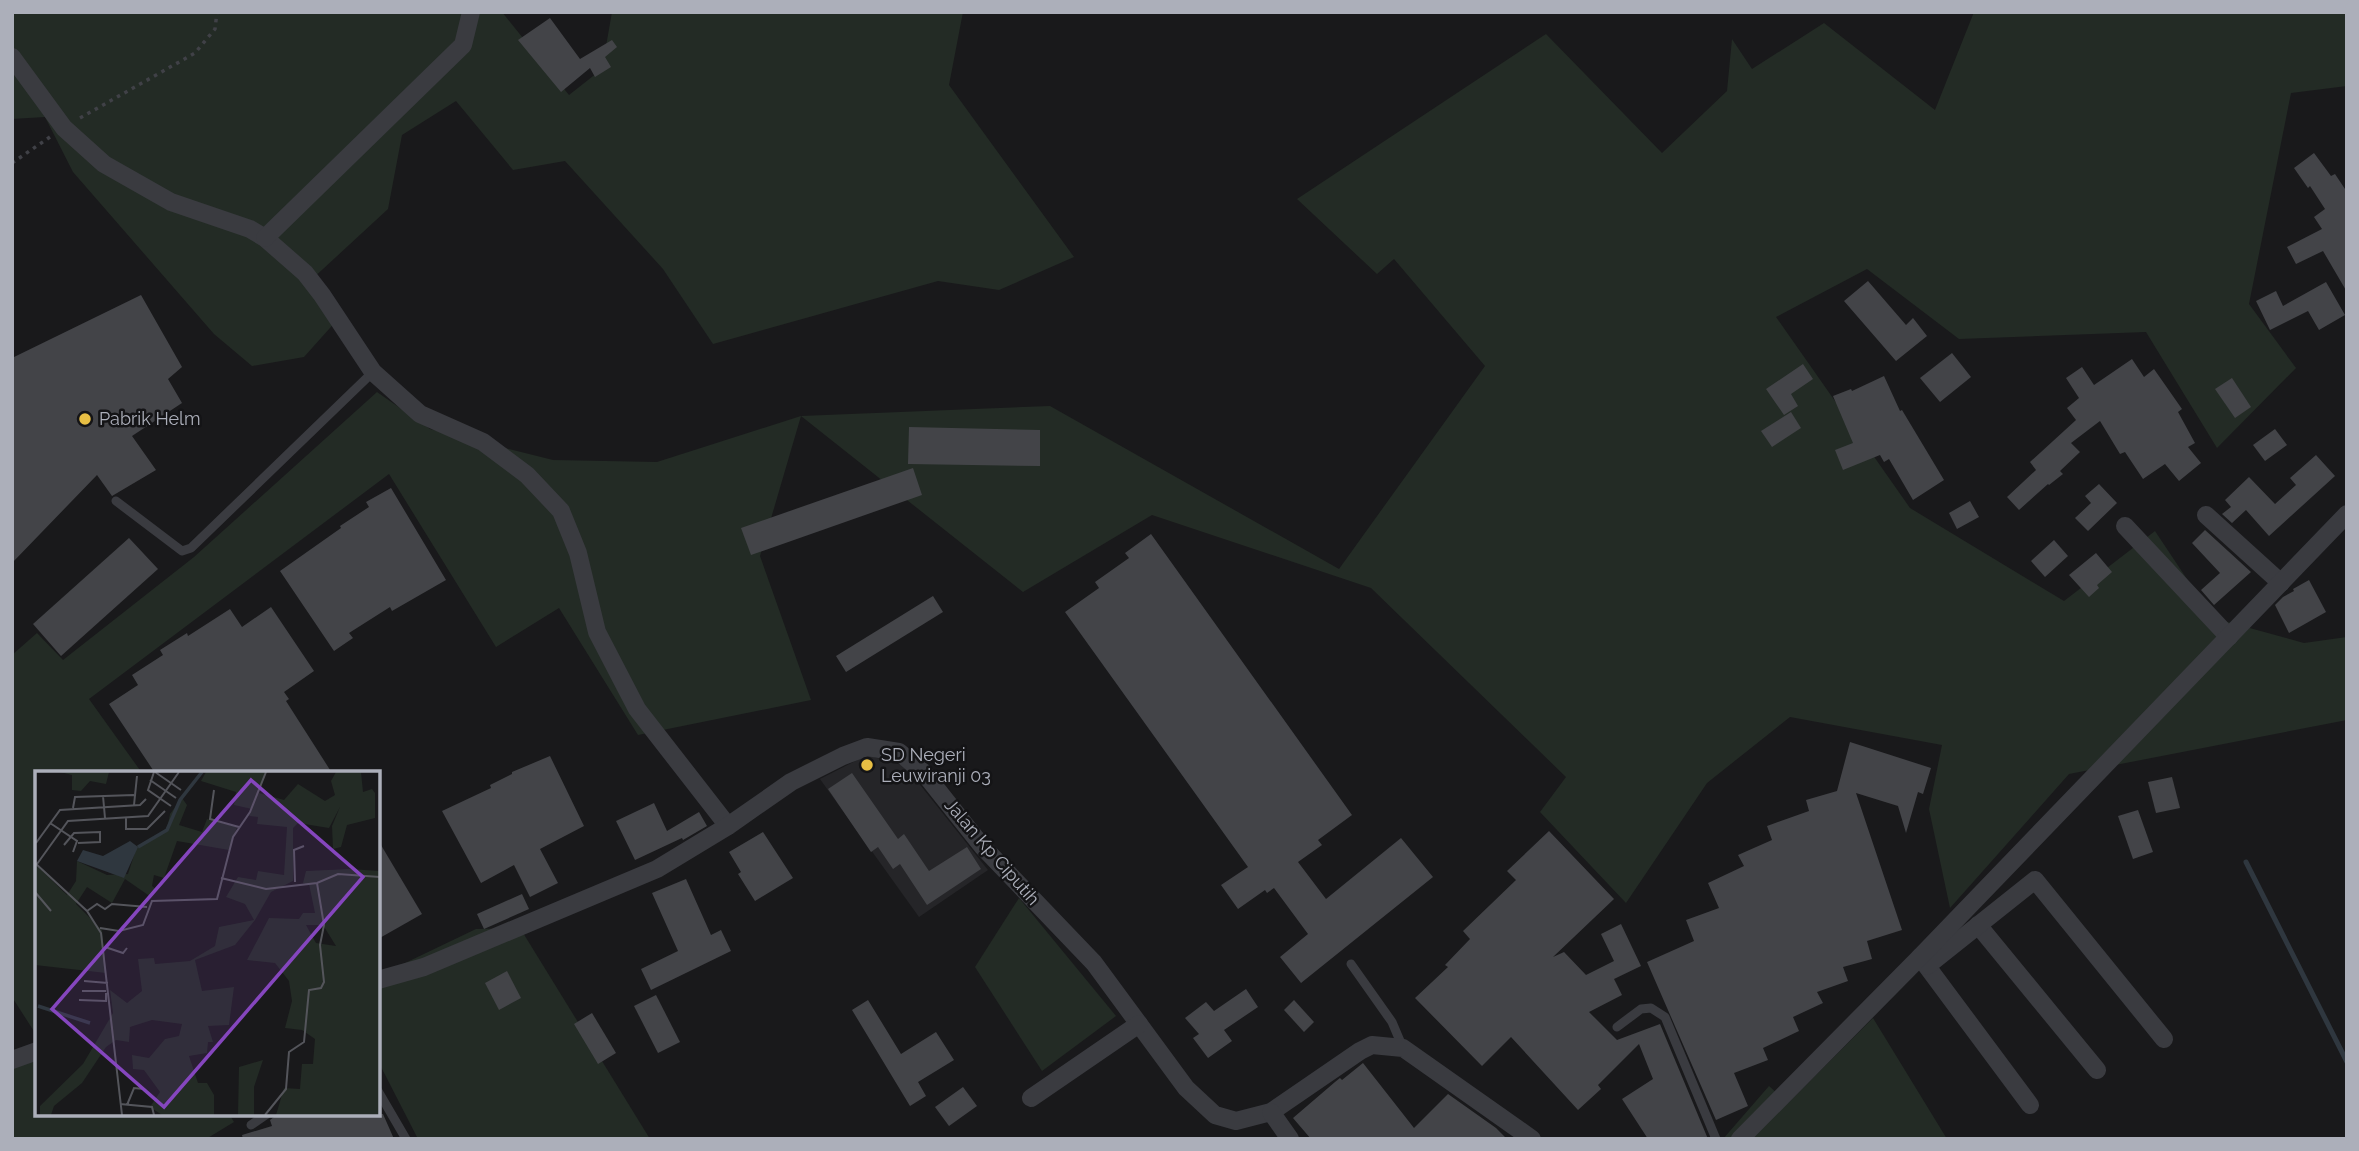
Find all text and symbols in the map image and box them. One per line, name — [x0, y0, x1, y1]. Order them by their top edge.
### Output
place label: Pabrik Helm — [99, 408, 201, 429]
marker: Pabrik Helm — [77, 411, 93, 427]
place label: SD Negeri Leuwiranji 03 — [881, 744, 991, 786]
marker: SD Negeri Leuwiranji 03 — [859, 757, 875, 773]
inset map — [35, 771, 380, 1116]
street label: Jalan Kp Ciputih — [941, 794, 1044, 909]

